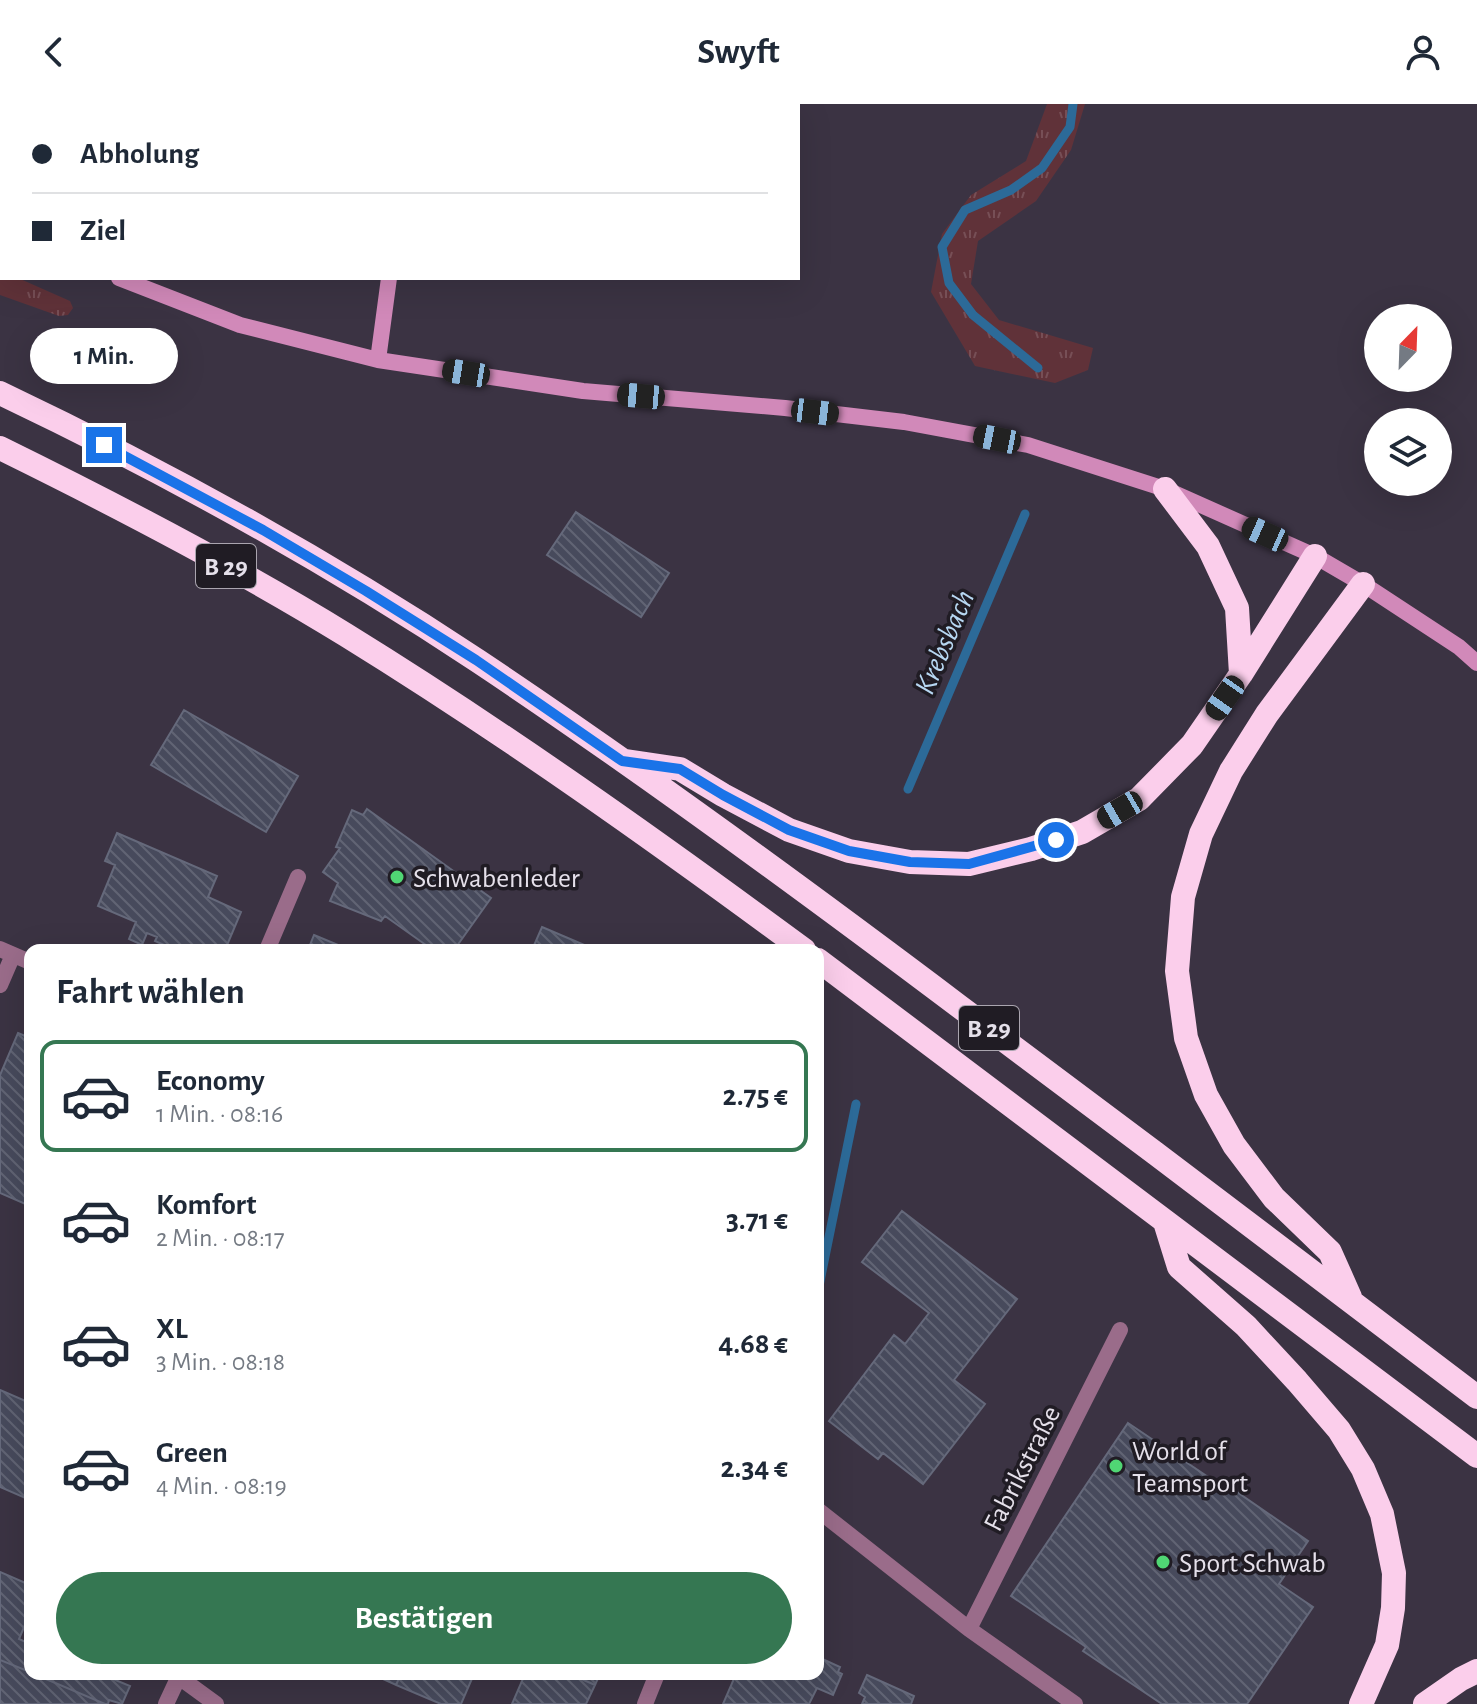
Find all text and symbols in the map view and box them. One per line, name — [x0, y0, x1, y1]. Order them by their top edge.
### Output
icon: back — [32, 30, 76, 74]
icon: person — [1401, 30, 1445, 74]
text: Swyft — [697, 34, 780, 70]
text: Abholung — [80, 139, 199, 169]
text: Ziel — [80, 216, 126, 246]
north arrow — [1364, 304, 1452, 392]
map controls — [1364, 304, 1452, 496]
callout: 1 Min. — [30, 329, 178, 385]
text: 1 Min. — [74, 343, 134, 369]
car — [440, 357, 492, 389]
car — [616, 382, 666, 410]
car — [790, 397, 840, 427]
button: layers — [1364, 408, 1452, 496]
car — [971, 423, 1023, 455]
route end — [86, 427, 122, 463]
car — [1238, 513, 1292, 555]
road number: B 29 — [196, 544, 256, 588]
water label: Krebsbach — [910, 586, 980, 699]
car — [1201, 671, 1249, 725]
car — [1093, 788, 1147, 832]
route start — [1038, 822, 1074, 858]
place label: Schwabenleder — [413, 865, 580, 893]
marker: Schwabenleder — [388, 868, 406, 886]
text: Fahrt wählen — [56, 974, 245, 1010]
road number: B 29 — [959, 1006, 1019, 1050]
icon: car — [60, 1060, 132, 1132]
text: Economy — [156, 1066, 265, 1096]
text: 2.75 € — [723, 1081, 788, 1111]
text: 1 Min. · 08:16 — [156, 1101, 283, 1127]
icon: car — [60, 1184, 132, 1256]
text: Komfort — [156, 1190, 256, 1220]
text: 3.71 € — [726, 1205, 788, 1235]
text: 2 Min. · 08:17 — [156, 1225, 285, 1251]
icon: car — [60, 1308, 132, 1380]
text: XL — [156, 1314, 188, 1344]
text: 4.68 € — [718, 1329, 788, 1359]
text: 3 Min. · 08:18 — [156, 1349, 285, 1375]
street label: Fabrikstraße — [979, 1402, 1066, 1536]
icon: car — [60, 1432, 132, 1504]
text: Green — [156, 1438, 228, 1468]
place label: World of Teamsport — [1132, 1438, 1248, 1498]
text: 2.34 € — [720, 1453, 788, 1483]
marker: World of Teamsport — [1107, 1457, 1125, 1475]
text: 4 Min. · 08:19 — [156, 1473, 287, 1499]
place label: Sport Schwab — [1179, 1550, 1326, 1578]
marker: Sport Schwab — [1154, 1553, 1172, 1571]
button: Bestätigen — [56, 1572, 792, 1664]

